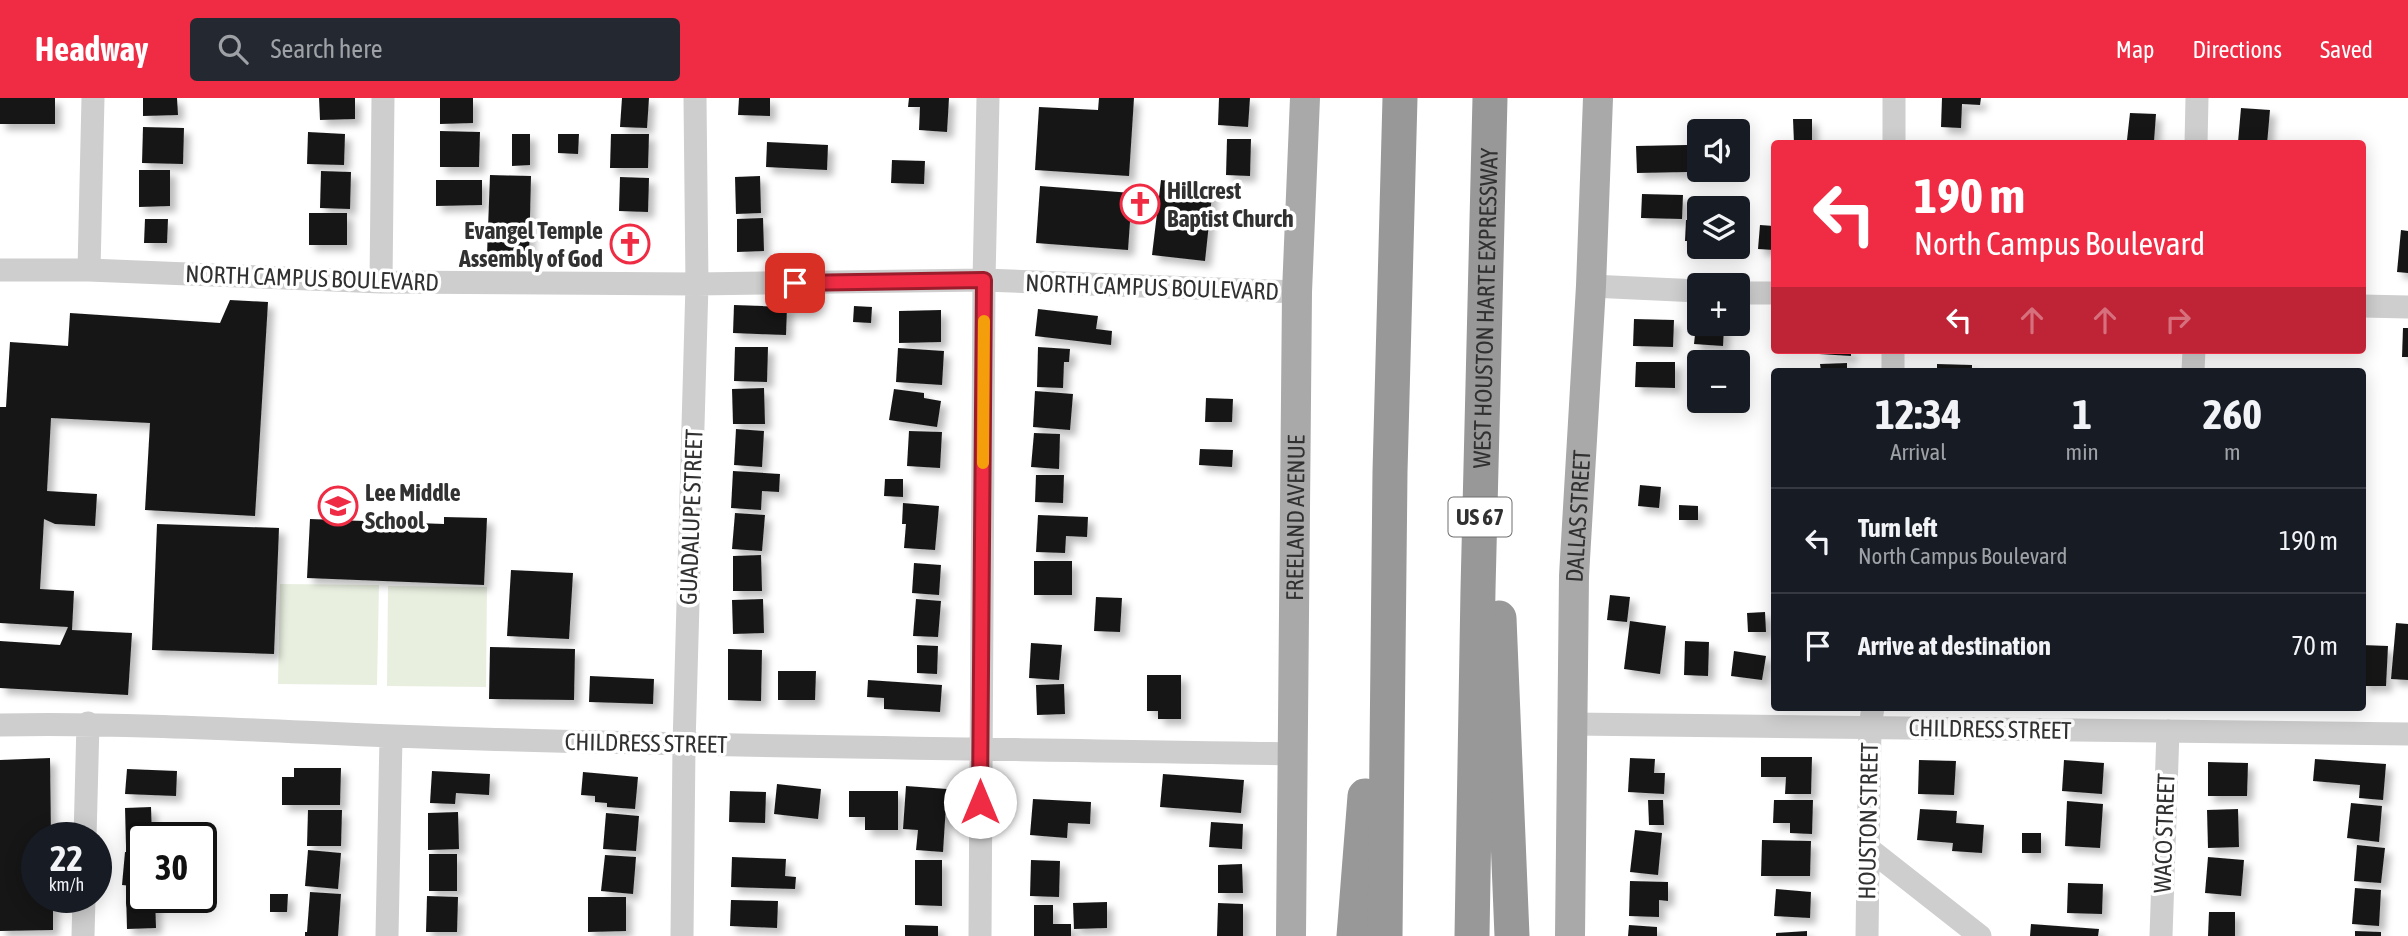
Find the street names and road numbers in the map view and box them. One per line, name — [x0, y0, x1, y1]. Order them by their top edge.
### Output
street label: WEST HOUSTON HARTE EXPRESSWAY — [1467, 147, 1502, 469]
street label: NORTH CAMPUS BOULEVARD — [185, 260, 439, 296]
street label: NORTH CAMPUS BOULEVARD — [1025, 269, 1279, 305]
street label: GUADALUPE STREET — [674, 428, 708, 606]
street label: FREELAND AVENUE — [1281, 435, 1309, 601]
street label: DALLAS STREET — [1560, 449, 1595, 583]
road number: US 67 — [1448, 498, 1512, 536]
street label: CHILDRESS STREET — [1908, 714, 2072, 744]
street label: CHILDRESS STREET — [564, 728, 728, 758]
street label: HOUSTON STREET — [1853, 742, 1883, 900]
street label: WACO STREET — [2148, 772, 2180, 893]

